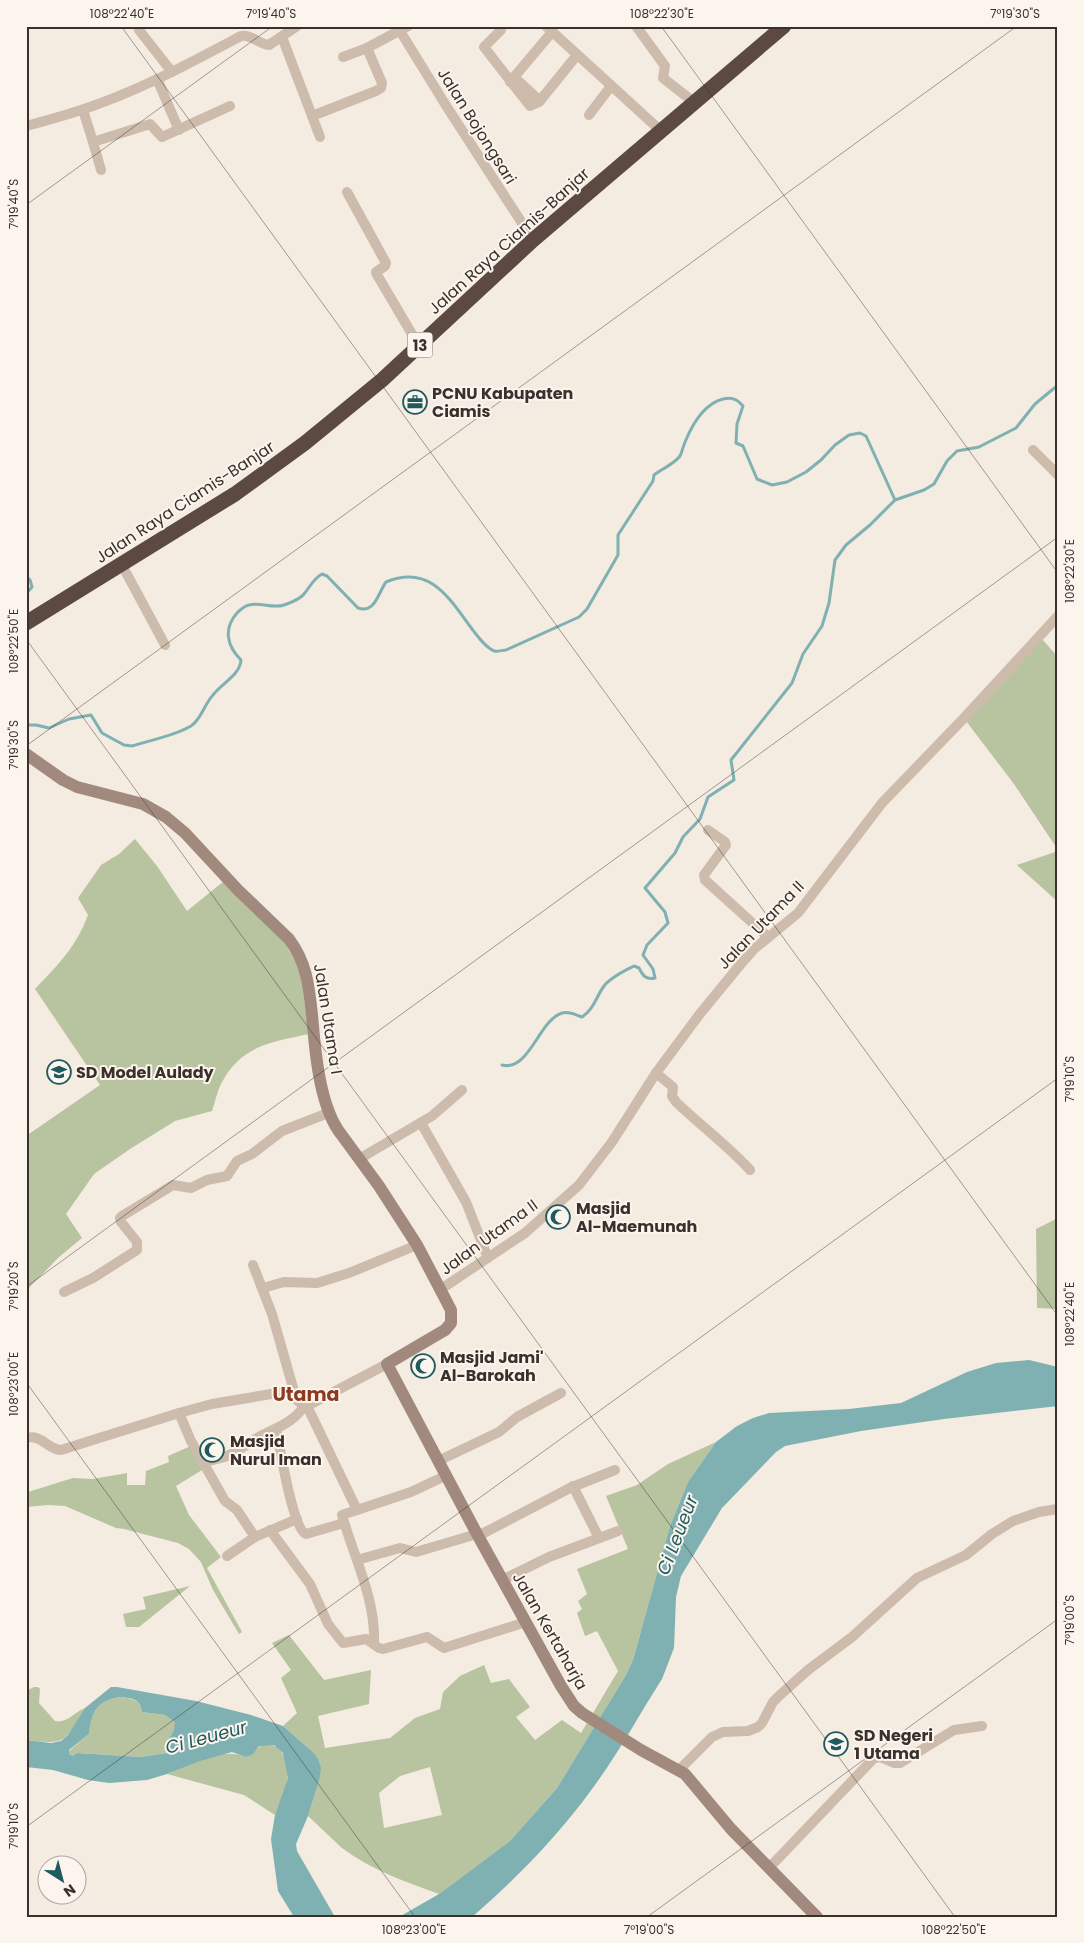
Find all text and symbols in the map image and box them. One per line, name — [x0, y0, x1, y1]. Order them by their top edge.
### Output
text: 108°22'40"E — [90, 5, 154, 22]
text: 7°19'40"S — [246, 5, 296, 22]
text: 108°22'30"E — [630, 5, 694, 22]
text: 7°19'30"S — [990, 5, 1040, 22]
street label: Jalan Bojongsari — [432, 64, 522, 188]
street label: Jalan Raya Ciamis-Banjar — [423, 162, 595, 320]
text: 7°19'40"S — [5, 179, 22, 229]
road number: 13 — [408, 332, 432, 358]
place label: PCNU Kabupaten Ciamis — [432, 382, 573, 423]
office icon: PCNU Kabupaten Ciamis — [402, 389, 428, 415]
street label: Jalan Raya Ciamis-Banjar — [91, 435, 279, 569]
text: 108°22'30"E — [1061, 539, 1078, 603]
text: 108°22'50"E — [5, 609, 22, 673]
text: 7°19'30"S — [5, 720, 22, 770]
street label: Jalan Utama II — [713, 875, 809, 975]
street label: Jalan Utama I — [308, 962, 348, 1076]
text: 7°19'10"S — [1061, 1056, 1078, 1102]
school or university icon: SD Model Aulady — [46, 1059, 72, 1085]
place label: SD Model Aulady — [76, 1061, 215, 1084]
street label: Jalan Utama II — [436, 1194, 542, 1280]
place label: Masjid Al-Maemunah — [576, 1197, 697, 1238]
mosque icon: Masjid Al-Maemunah — [545, 1204, 571, 1230]
text: 7°19'20"S — [5, 1261, 22, 1311]
text: 108°22'40"E — [1061, 1282, 1078, 1346]
place label: Masjid Jami' Al-Barokah — [440, 1346, 543, 1387]
text: 108°23'00"E — [5, 1352, 22, 1416]
mosque icon: Masjid Jami' Al-Barokah — [410, 1353, 436, 1379]
district label: Utama — [272, 1381, 340, 1408]
place label: Masjid Nurul Iman — [230, 1430, 322, 1471]
mosque icon: Masjid Nurul Iman — [199, 1437, 225, 1463]
water label: Ci Leueur — [650, 1490, 704, 1578]
street label: Jalan Kertaharja — [507, 1568, 593, 1694]
text: 7°19'00"S — [1061, 1595, 1078, 1645]
water label: Ci Leueur — [162, 1714, 251, 1760]
place label: SD Negeri 1 Utama — [854, 1724, 933, 1765]
school or university icon: SD Negeri 1 Utama — [823, 1731, 849, 1757]
text: 7°19'10"S — [5, 1803, 22, 1849]
north arrow — [38, 1856, 88, 1906]
text: N — [60, 1879, 80, 1902]
text: 108°23'00"E — [382, 1921, 446, 1938]
text: 7°19'00"S — [624, 1921, 674, 1938]
text: 108°22'50"E — [922, 1921, 986, 1938]

